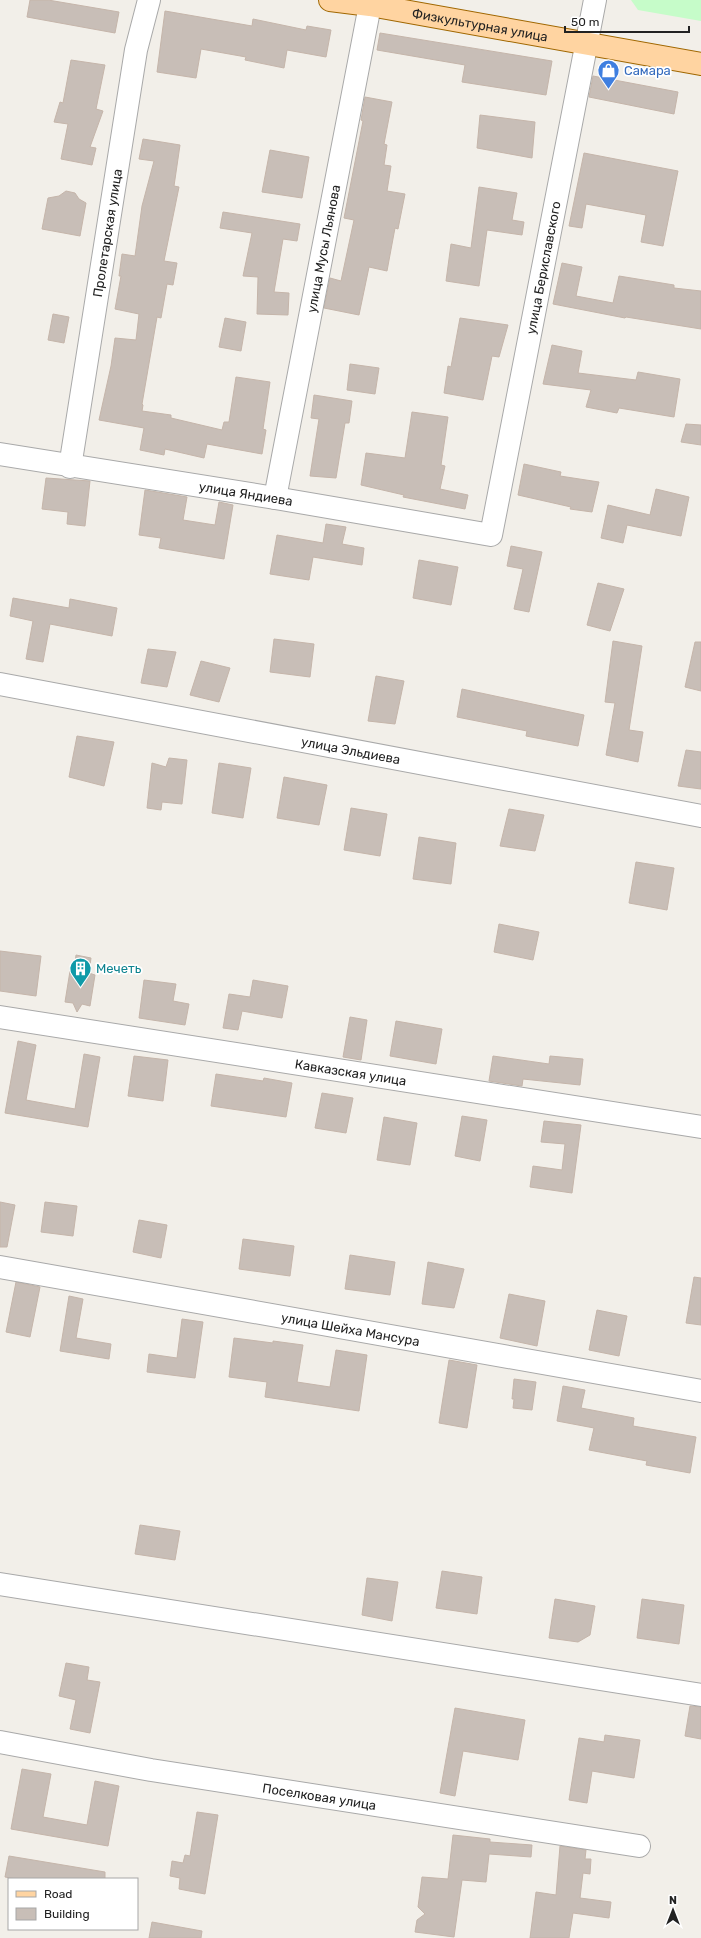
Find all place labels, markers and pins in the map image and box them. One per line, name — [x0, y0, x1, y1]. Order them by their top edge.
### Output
shop icon: Самара — [595, 57, 621, 90]
place label: Самара — [624, 63, 671, 78]
building icon: Мечеть — [67, 955, 93, 988]
place label: Мечеть — [96, 961, 142, 976]

